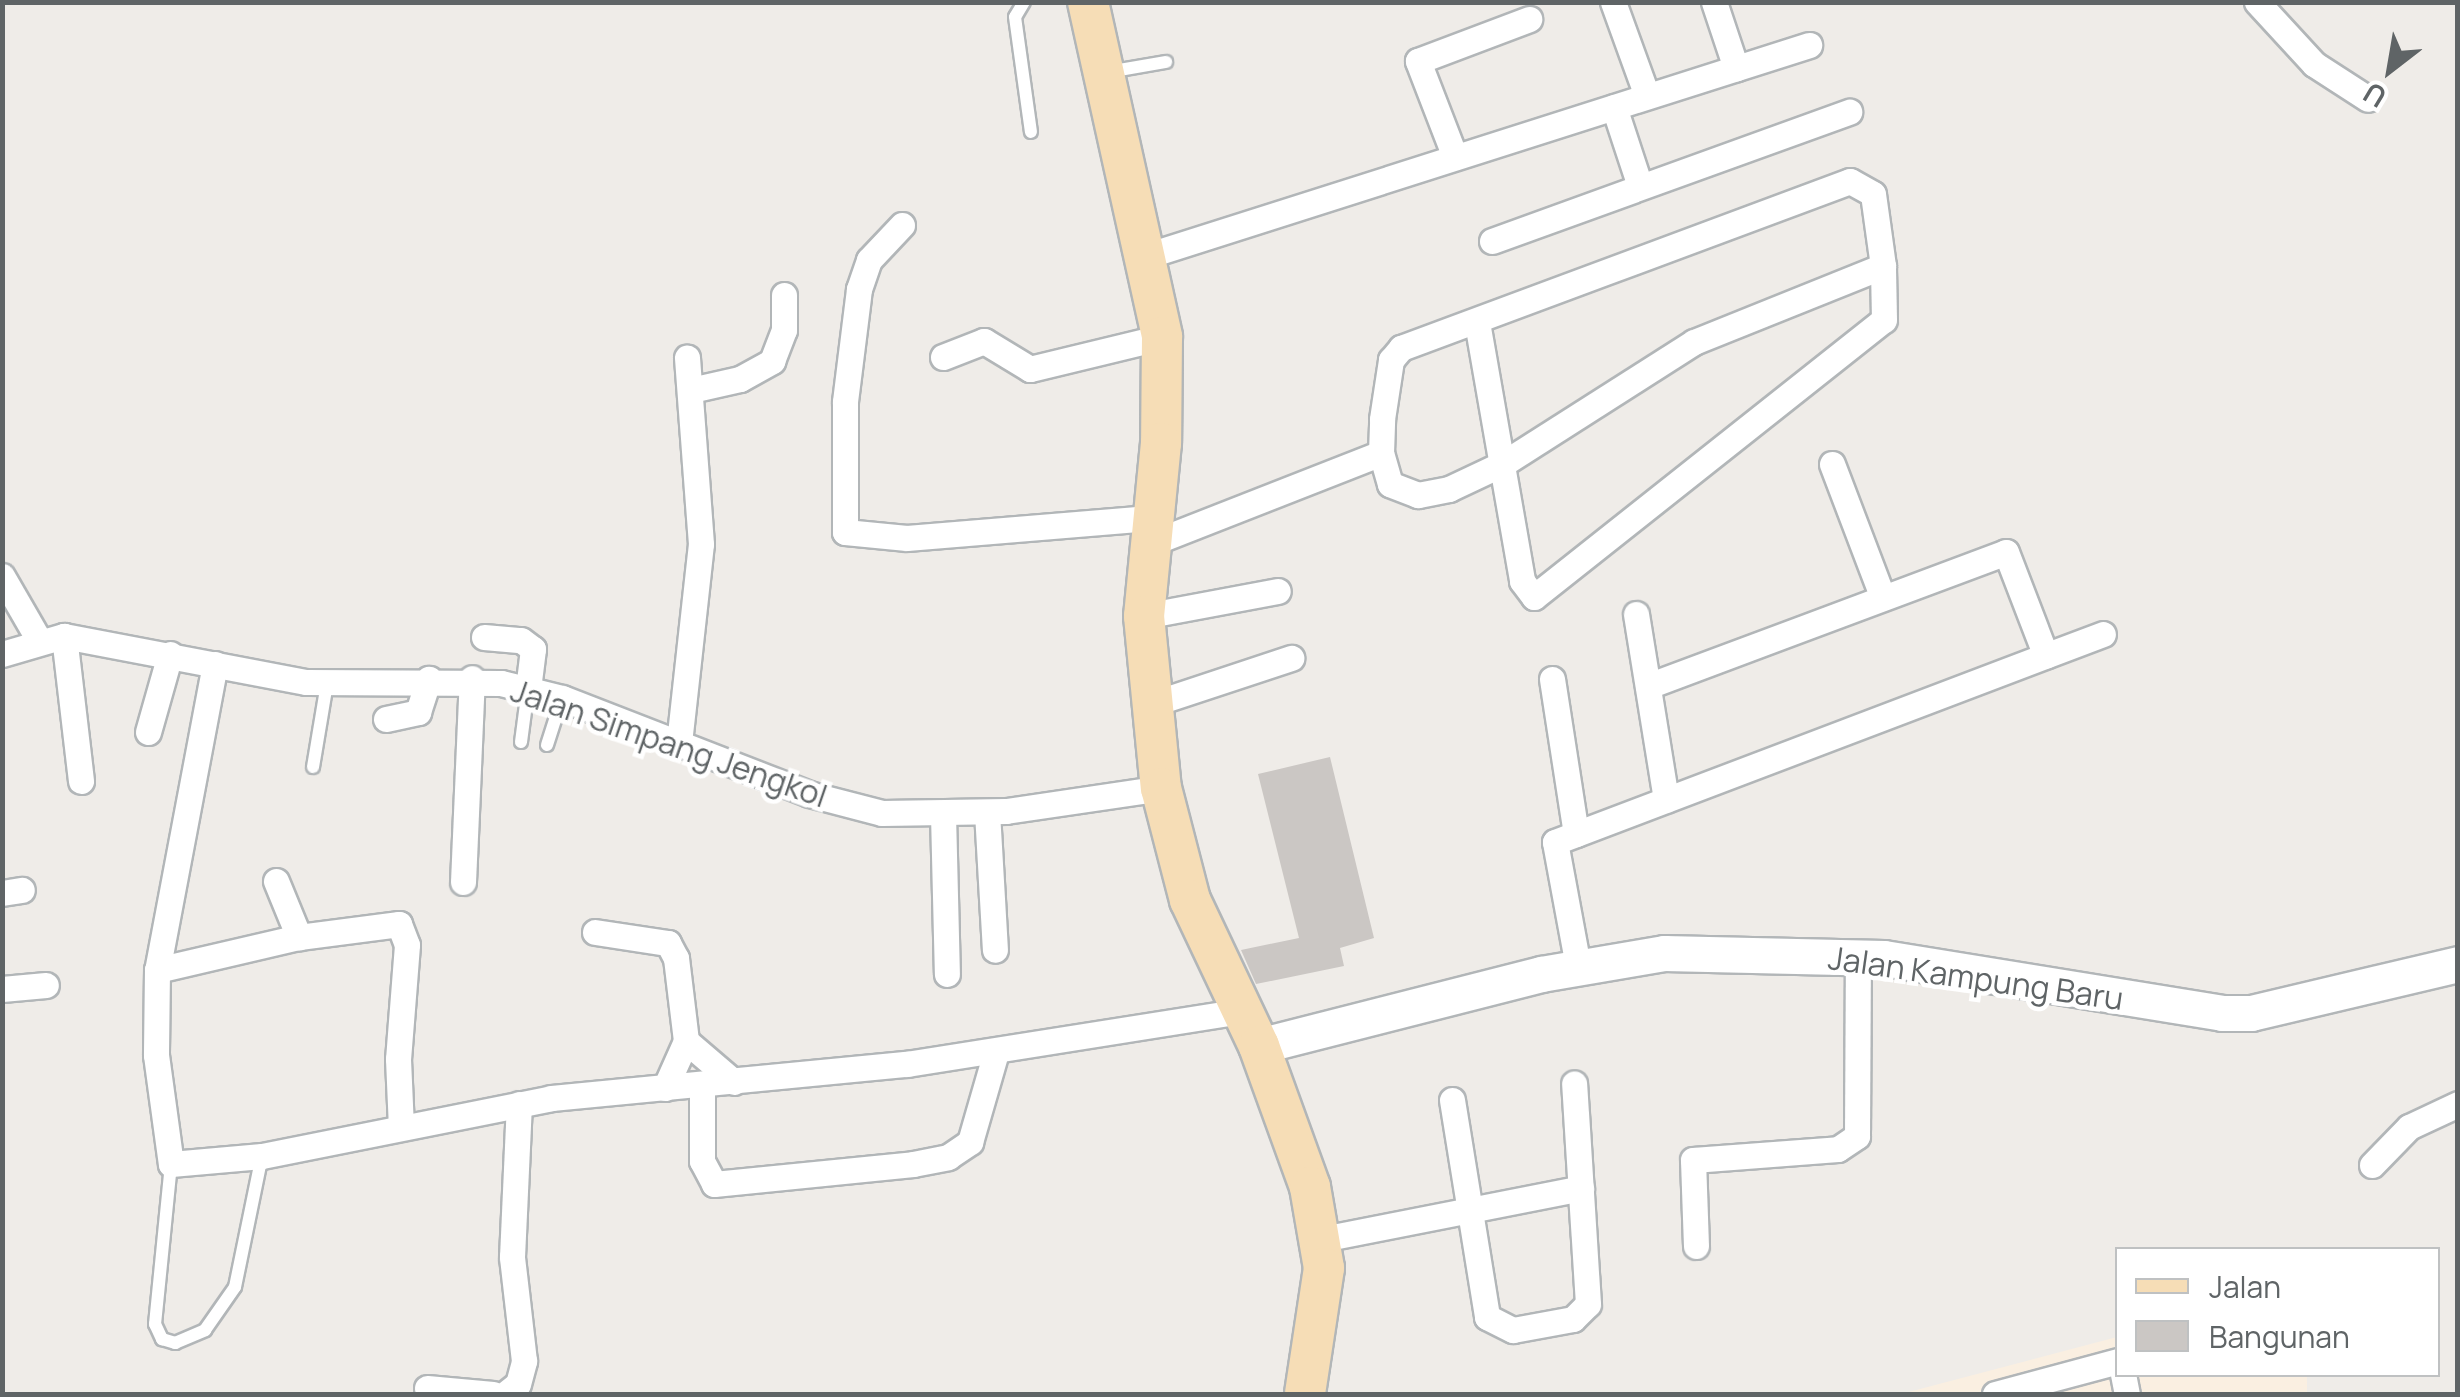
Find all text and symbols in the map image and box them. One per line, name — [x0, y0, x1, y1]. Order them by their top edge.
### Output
north arrow — [2340, 20, 2440, 120]
text: U — [2356, 74, 2393, 117]
street label: Jalan Simpang Jengkol — [506, 671, 832, 815]
street label: Jalan Kampung Baru — [1826, 938, 2126, 1018]
legend — [2115, 1247, 2440, 1377]
text: Jalan — [2209, 1266, 2281, 1307]
text: Bangunan — [2209, 1316, 2350, 1357]

